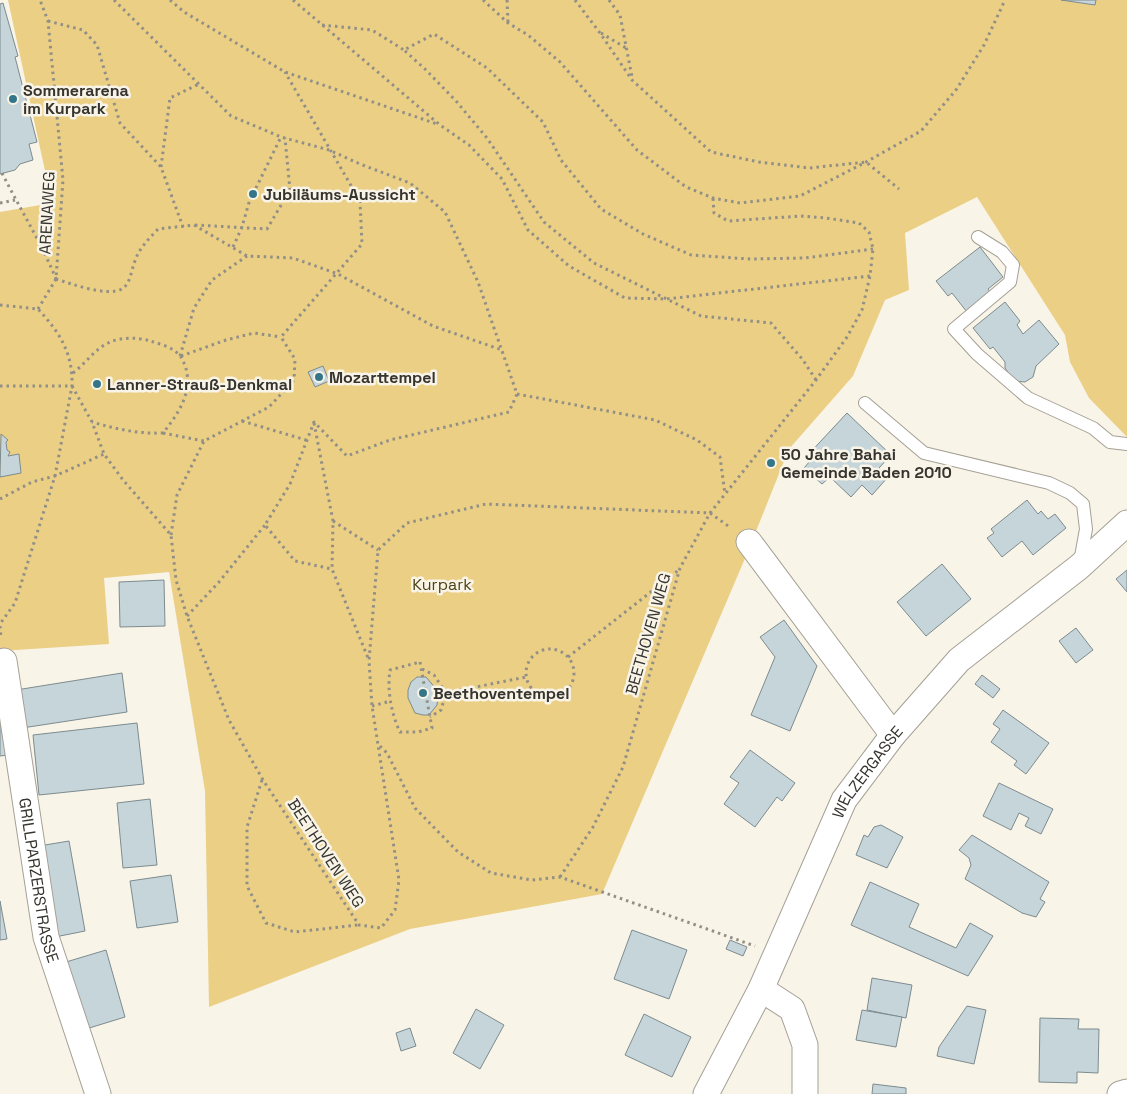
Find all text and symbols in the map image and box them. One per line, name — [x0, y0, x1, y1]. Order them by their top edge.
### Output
place label: Sommerarena im Kurpark — [23, 80, 129, 119]
marker: Sommerarena im Kurpark — [7, 93, 19, 105]
street label: ARENAWEG — [34, 171, 60, 255]
place label: Jubiläums-Aussicht — [263, 184, 416, 205]
marker: Jubiläums-Aussicht — [247, 188, 259, 200]
place label: Mozarttempel — [329, 367, 436, 388]
marker: Mozarttempel — [313, 371, 325, 383]
place label: Lanner-Strauß-Denkmal — [107, 374, 292, 395]
marker: Lanner-Strauß-Denkmal — [91, 378, 103, 390]
place label: 50 Jahre Bahai Gemeinde Baden 2010 — [781, 444, 952, 483]
marker: 50 Jahre Bahai Gemeinde Baden 2010 — [765, 457, 777, 469]
street label: BEETHOVEN WEG — [621, 571, 675, 697]
park label: Kurpark — [412, 574, 472, 595]
place label: Beethoventempel — [433, 683, 570, 704]
marker: Beethoventempel — [417, 687, 429, 699]
street label: WELZERGASSE — [827, 721, 907, 821]
street label: BEETHOVEN WEG — [283, 794, 369, 912]
street label: GRILLPARZERSTRASSE — [14, 796, 64, 965]

